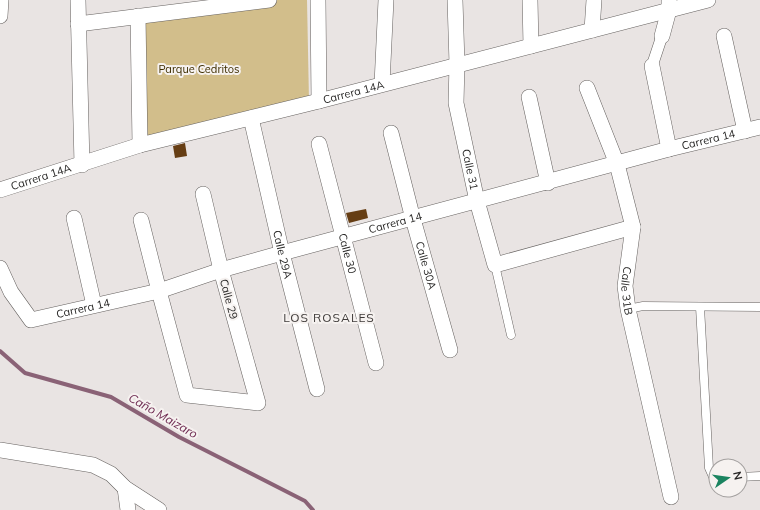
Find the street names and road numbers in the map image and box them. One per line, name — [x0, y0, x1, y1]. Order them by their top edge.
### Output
street label: Carrera 14A — [321, 77, 386, 107]
street label: Carrera 14 — [680, 126, 737, 153]
street label: Calle 31 — [459, 148, 481, 191]
street label: Carrera 14A — [9, 161, 73, 193]
street label: Carrera 14 — [367, 209, 424, 236]
street label: Calle 29A — [270, 229, 295, 280]
street label: Calle 30 — [335, 232, 360, 275]
street label: Calle 30A — [413, 240, 440, 291]
street label: Calle 31B — [618, 266, 636, 316]
street label: Calle 29 — [217, 277, 241, 321]
street label: Carrera 14 — [55, 295, 111, 321]

